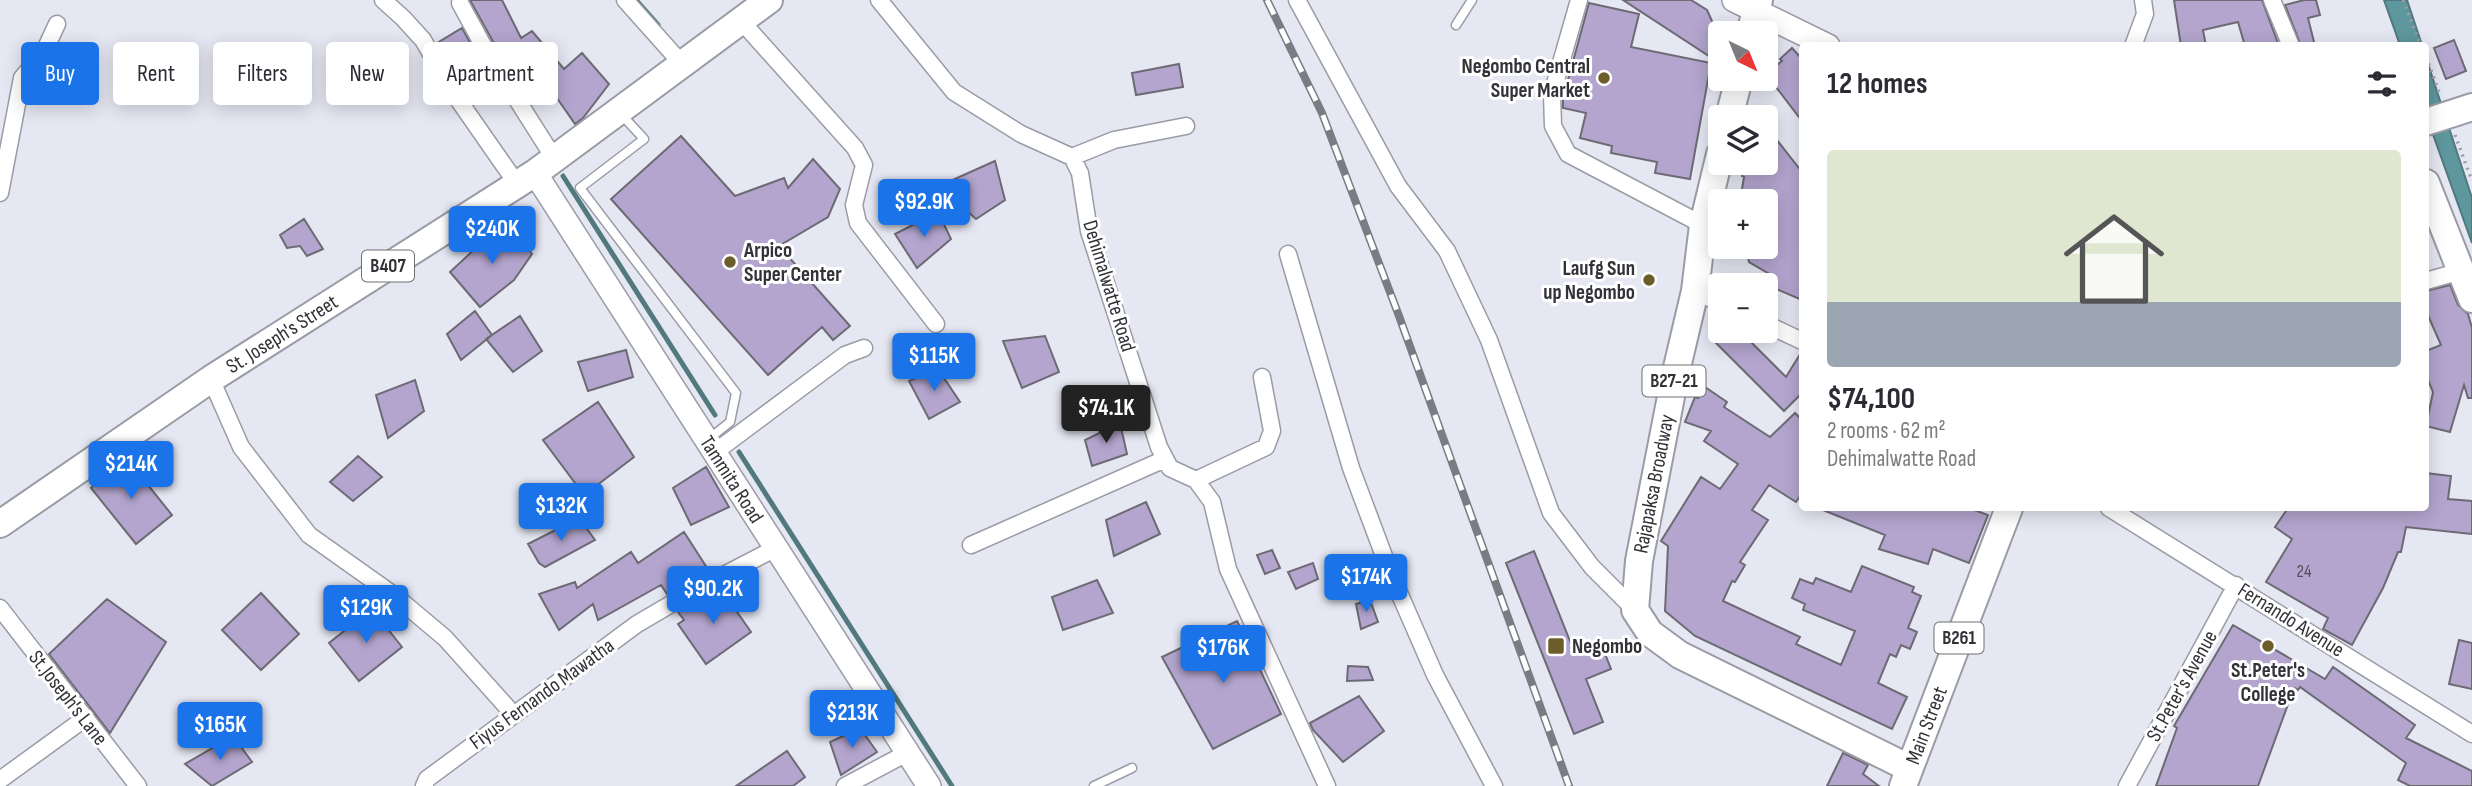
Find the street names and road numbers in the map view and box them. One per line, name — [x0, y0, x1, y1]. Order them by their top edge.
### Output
street label: Dehimalwatte Road — [1077, 217, 1141, 355]
road number: B407 — [362, 250, 414, 282]
street label: St. Joseph's Street — [221, 289, 342, 379]
road number: B27-21 — [1642, 366, 1706, 396]
street label: Rajapaksa Broadway — [1628, 412, 1680, 556]
street label: Tammita Road — [695, 431, 769, 528]
street label: Fernando Avenue — [2233, 578, 2349, 662]
road number: B261 — [1934, 622, 1983, 653]
street label: St.Peter's Avenue — [2141, 626, 2223, 746]
street label: Fiyus Fernando Mawatha — [465, 633, 619, 755]
street label: St.Joseph's Lane — [23, 646, 113, 750]
street label: Main Street — [1900, 683, 1952, 768]

